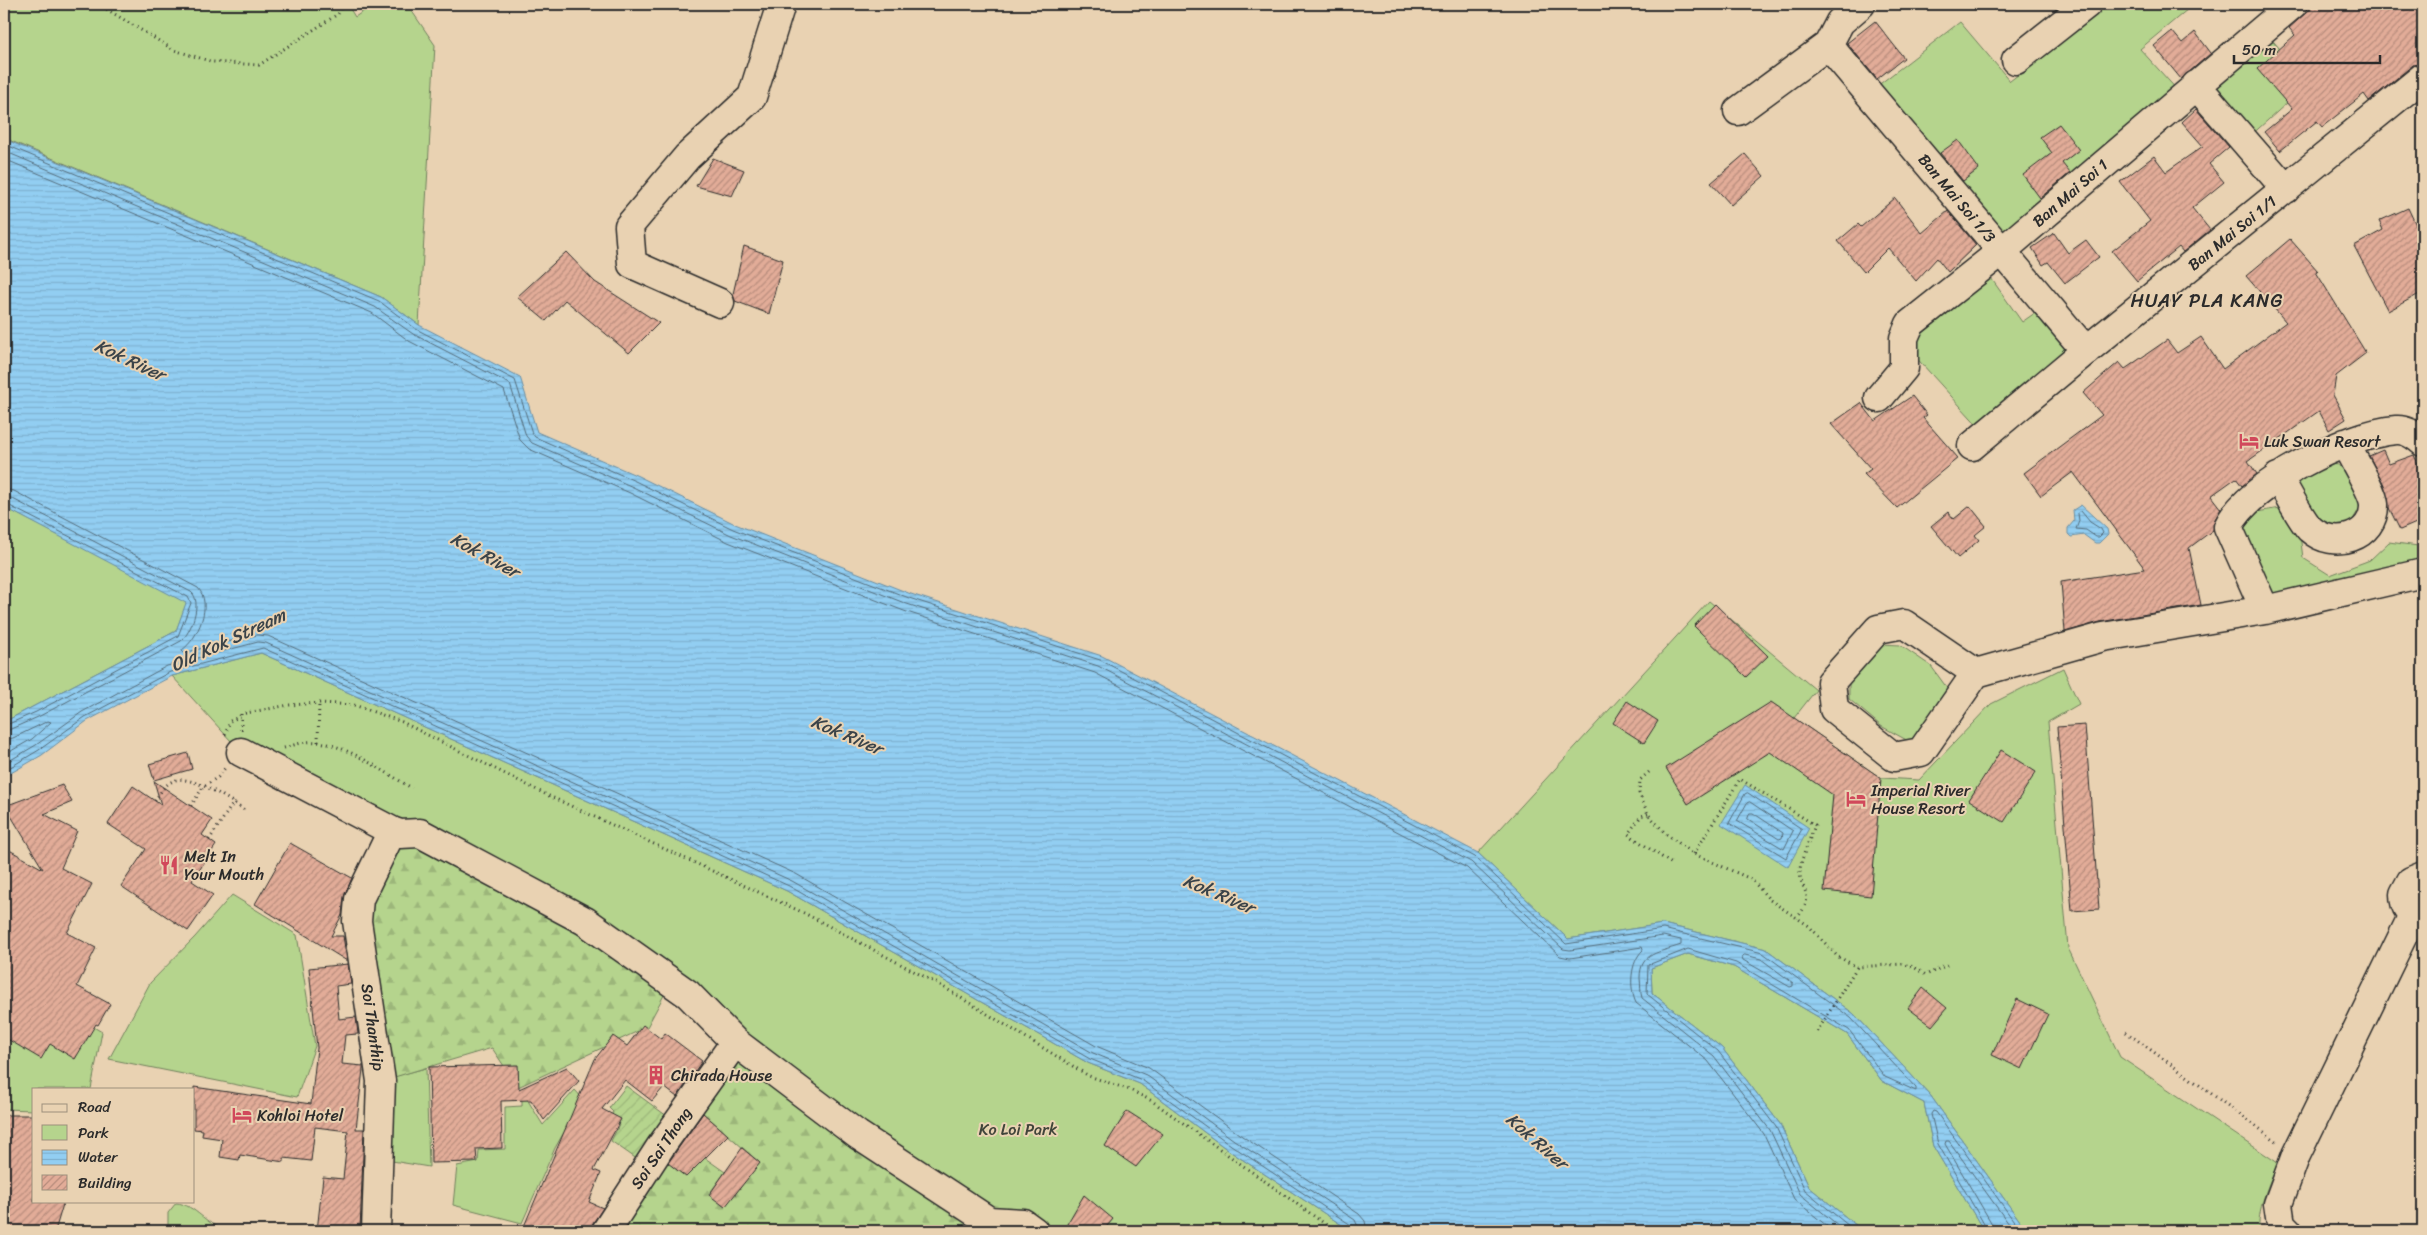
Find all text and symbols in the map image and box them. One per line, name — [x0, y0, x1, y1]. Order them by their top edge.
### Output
scale bar — [2234, 32, 2381, 64]
text: 50 m — [2242, 37, 2277, 63]
street label: Ban Mai Soi 1/3 — [1911, 147, 2004, 250]
street label: Ban Mai Soi 1 — [2025, 151, 2115, 235]
street label: Ban Mai Soi 1/1 — [2181, 188, 2283, 278]
district label: HUAY PLA KANG — [2131, 284, 2283, 317]
water label: Kok River — [89, 330, 174, 392]
place label: Luk Swan Resort — [2264, 427, 2381, 456]
hotel icon: Luk Swan Resort — [2238, 430, 2260, 452]
water label: Kok River — [445, 523, 529, 589]
water label: Old Kok Stream — [165, 598, 293, 681]
water label: Kok River — [806, 706, 891, 766]
place label: Imperial River House Resort — [1870, 776, 1972, 823]
hotel icon: Imperial River House Resort — [1845, 788, 1867, 810]
place label: Melt In Your Mouth — [184, 842, 264, 889]
restaurant icon: Melt In Your Mouth — [158, 854, 180, 876]
water label: Kok River — [1178, 865, 1263, 925]
street label: Soi Thanthip — [353, 981, 394, 1073]
place label: Chirada House — [671, 1061, 772, 1090]
building icon: Chirada House — [645, 1064, 667, 1086]
legend — [32, 1088, 195, 1202]
text: Road — [78, 1094, 111, 1120]
place label: Kohloi Hotel — [257, 1101, 344, 1130]
street label: Soi Sai Thong — [623, 1101, 699, 1195]
hotel icon: Kohloi Hotel — [231, 1104, 253, 1126]
water label: Kok River — [1498, 1104, 1578, 1180]
park label: Ko Loi Park — [979, 1115, 1058, 1144]
text: Park — [78, 1120, 109, 1146]
text: Water — [78, 1144, 118, 1170]
text: Building — [78, 1170, 132, 1196]

